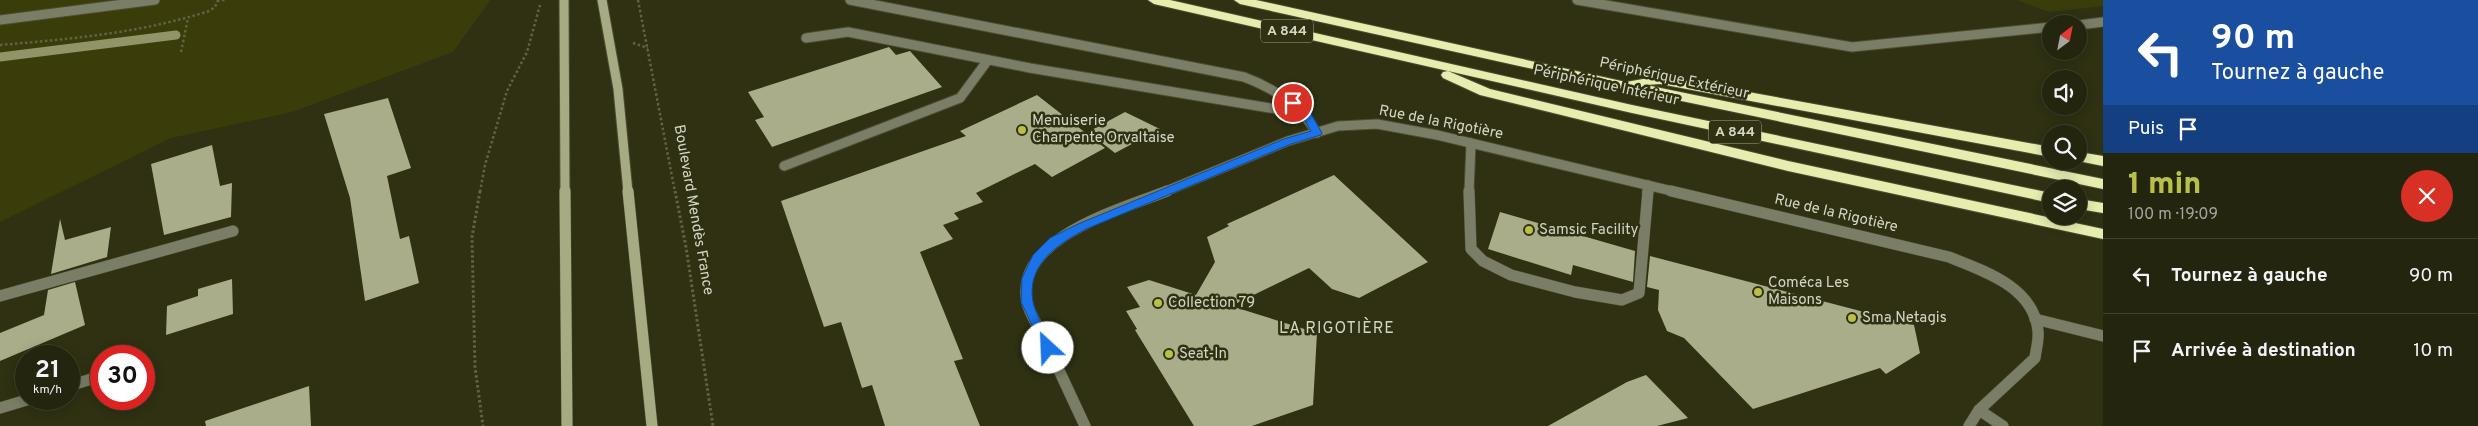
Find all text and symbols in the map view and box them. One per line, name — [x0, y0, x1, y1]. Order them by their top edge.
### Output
north arrow — [2042, 15, 2088, 60]
map controls — [2042, 15, 2087, 225]
text: 90 m — [2211, 17, 2295, 61]
road number: A 844 — [1261, 20, 1313, 42]
icon: left — [2128, 20, 2193, 85]
street label: Périphérique Extérieur — [1597, 54, 1751, 104]
text: Tournez à gauche — [2211, 60, 2384, 87]
street label: Périphérique Intérieur — [1531, 61, 1681, 111]
button: sound — [2042, 70, 2087, 115]
pin — [1272, 82, 1314, 124]
icon: arrive — [1279, 89, 1307, 117]
street label: Rue de la Rigotière — [1377, 102, 1505, 144]
place label: Menuiserie Charpente Orvaltaise — [1032, 112, 1175, 148]
icon: arrive — [2174, 115, 2202, 143]
text: Puis — [2128, 117, 2164, 141]
road number: A 844 — [1709, 120, 1761, 144]
street label: Boulevard Mendès France — [669, 123, 717, 297]
marker: Menuiserie Charpente Orvaltaise — [1016, 124, 1028, 136]
button: search — [2042, 125, 2087, 170]
text: 1 min — [2128, 167, 2201, 204]
button: close — [2401, 170, 2453, 222]
button: layers — [2042, 180, 2087, 225]
street label: Rue de la Rigotière — [1772, 191, 1900, 237]
text: 100 m · 19:09 — [2128, 205, 2218, 225]
place label: Samsic Facility — [1539, 221, 1638, 240]
marker: Samsic Facility — [1523, 224, 1535, 236]
icon: left — [2128, 262, 2156, 290]
text: Tournez à gauche — [2171, 264, 2328, 288]
text: 90 m — [2409, 264, 2453, 288]
place label: Coméca Les Maisons — [1768, 274, 1849, 310]
marker: Coméca Les Maisons — [1752, 286, 1764, 298]
place label: Collection 79 — [1168, 294, 1255, 313]
marker: Collection 79 — [1152, 297, 1164, 309]
place label: Sma Netagis — [1862, 309, 1947, 328]
marker: Sma Netagis — [1846, 312, 1858, 324]
district label: LA RIGOTIÈRE — [1279, 317, 1395, 339]
position arrow — [1021, 321, 1073, 373]
icon: arrive — [2128, 337, 2156, 365]
text: Arrivée à destination — [2171, 339, 2356, 363]
text: 10 m — [2413, 339, 2453, 363]
speed limit sign: 30 — [90, 345, 155, 410]
place label: Seat-In — [1179, 345, 1227, 364]
marker: Seat-In — [1163, 348, 1175, 360]
text: 21 — [35, 355, 60, 387]
text: km/h — [33, 382, 62, 398]

